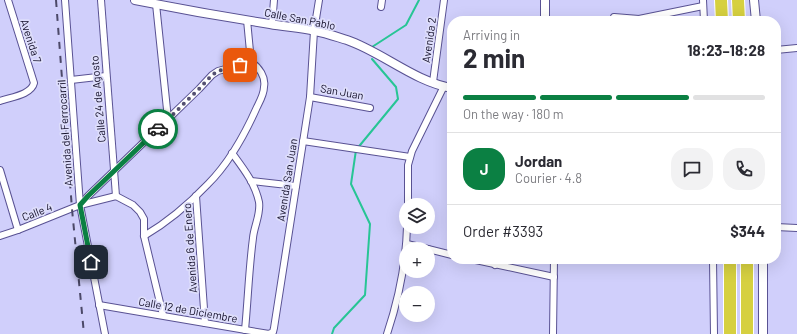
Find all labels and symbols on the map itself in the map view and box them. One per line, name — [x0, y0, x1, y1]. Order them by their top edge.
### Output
street label: Calle San Pablo — [263, 5, 337, 32]
street label: Avenida 2 — [419, 16, 438, 63]
street label: Avenida 7 — [18, 17, 45, 64]
pin — [223, 48, 257, 82]
street label: Calle 24 de Agosto — [87, 55, 108, 143]
street label: Avenida del Ferrocarril — [54, 79, 75, 187]
street label: San Juan — [319, 81, 365, 102]
courier — [138, 109, 178, 149]
street label: Avenida San Juan — [274, 137, 299, 222]
street label: Calle 4 — [20, 200, 54, 223]
street label: Avenida 6 de Enero — [180, 203, 199, 293]
pin — [74, 245, 108, 279]
street label: Calle 12 de Diciembre — [138, 294, 239, 325]

